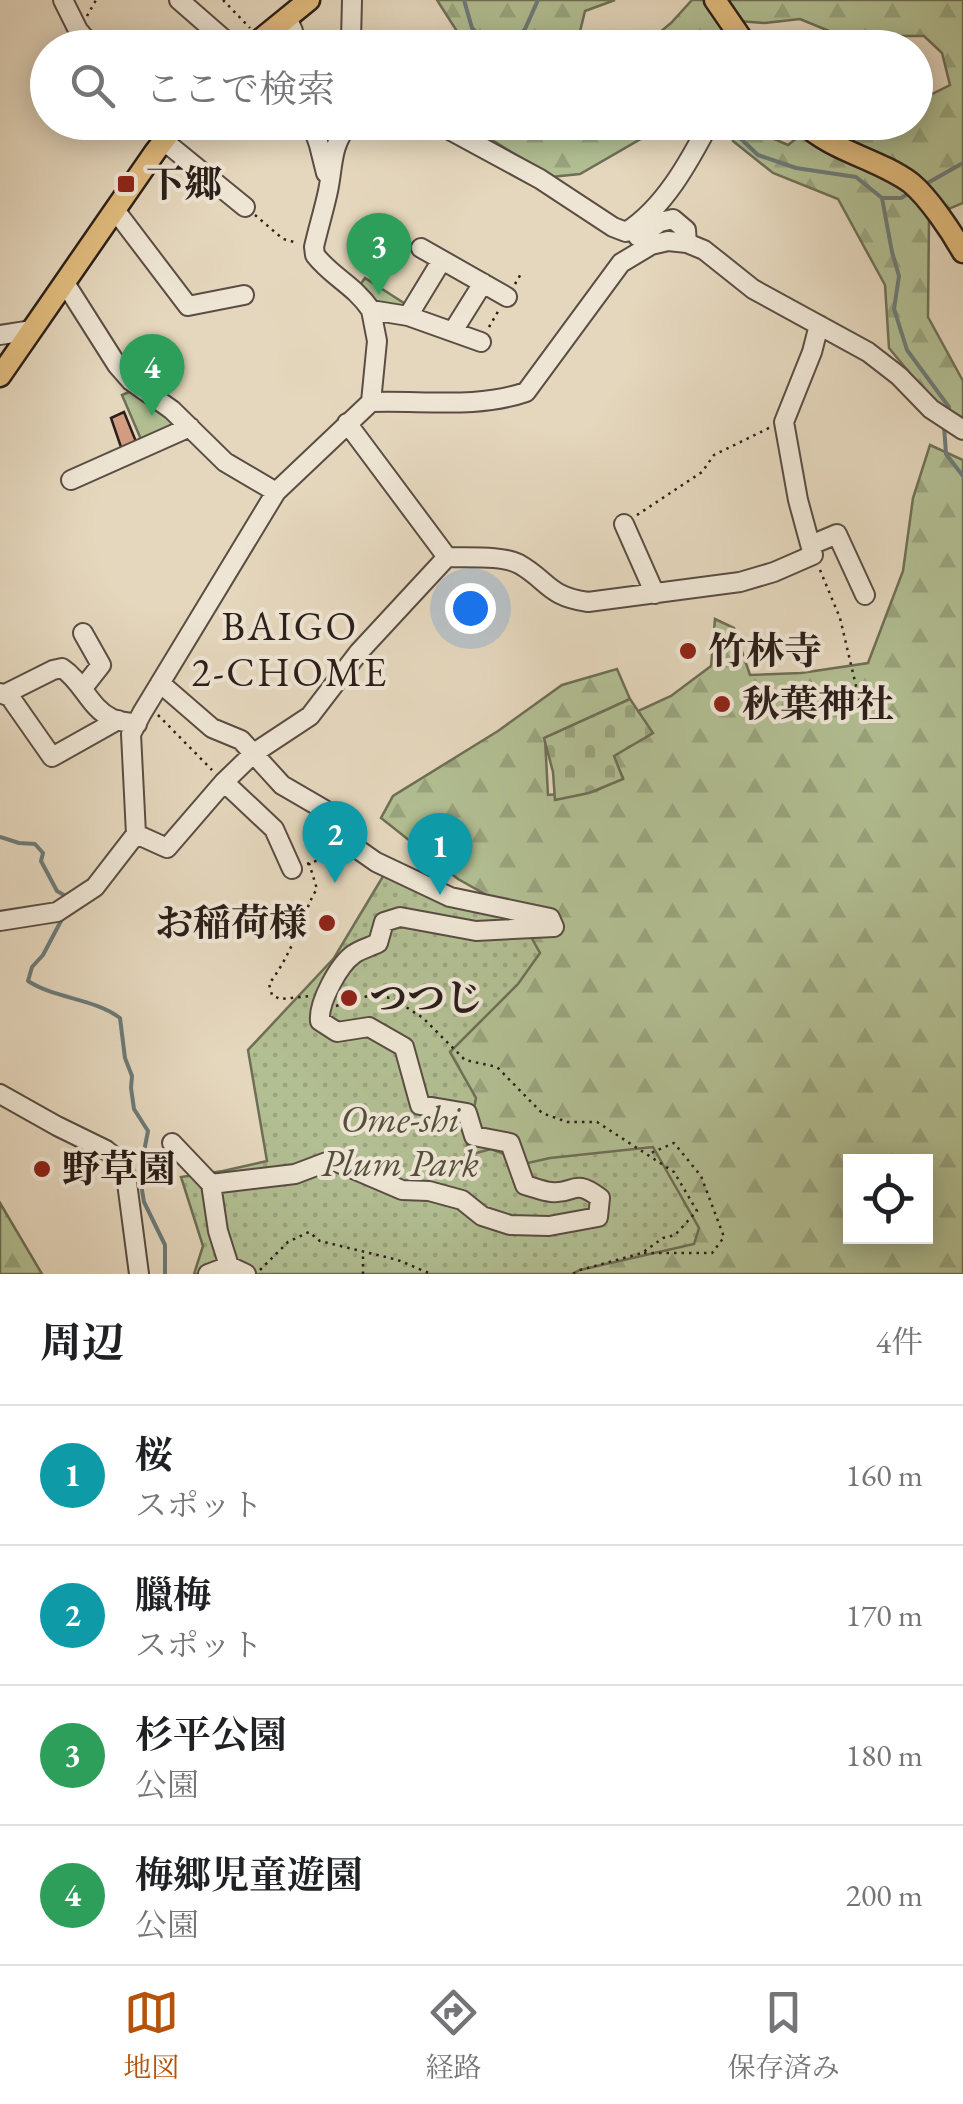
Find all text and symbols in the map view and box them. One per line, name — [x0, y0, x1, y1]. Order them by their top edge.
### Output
search box — [30, 30, 933, 140]
icon: search — [65, 58, 120, 113]
text: ここで検索 — [145, 64, 335, 113]
place label: 下郷 — [146, 159, 222, 208]
marker: 下郷 — [115, 173, 137, 195]
pin: 3 — [346, 212, 412, 295]
pin: 4 — [120, 334, 184, 416]
your location — [445, 583, 496, 634]
district label: BAIGO 2-CHOME — [191, 600, 389, 698]
place label: 竹林寺 — [708, 626, 822, 675]
marker: 竹林寺 — [677, 640, 699, 662]
place label: 秋葉神社 — [742, 679, 894, 728]
marker: 秋葉神社 — [711, 693, 733, 715]
pin: 2 — [302, 800, 368, 883]
pin: 1 — [408, 812, 472, 895]
place label: お稲荷様 — [155, 898, 307, 947]
marker: お稲荷様 — [316, 912, 338, 934]
place label: つつじ — [369, 973, 483, 1022]
marker: つつじ — [338, 987, 360, 1009]
park label: Ome-shi Plum Park — [321, 1094, 479, 1187]
place label: 野草園 — [62, 1144, 176, 1193]
map controls — [843, 1154, 933, 1244]
button: locate — [843, 1154, 933, 1244]
marker: 野草園 — [31, 1158, 53, 1180]
text: 周辺 — [40, 1315, 124, 1370]
text: 4件 — [876, 1321, 923, 1363]
text: 桜 — [135, 1430, 173, 1479]
text: 1 — [64, 1454, 81, 1496]
text: 160 m — [846, 1454, 923, 1496]
text: スポット — [135, 1484, 263, 1526]
text: 臘梅 — [135, 1570, 211, 1619]
text: 2 — [64, 1594, 81, 1636]
text: 170 m — [846, 1594, 923, 1636]
text: スポット — [135, 1624, 263, 1666]
text: 杉平公園 — [135, 1710, 287, 1759]
text: 3 — [64, 1734, 81, 1776]
text: 180 m — [846, 1734, 923, 1776]
text: 公園 — [135, 1764, 199, 1806]
text: 梅郷児童遊園 — [135, 1850, 363, 1899]
text: 4 — [64, 1874, 81, 1916]
text: 200 m — [846, 1874, 923, 1916]
text: 公園 — [135, 1904, 199, 1946]
tab: 地図 — [123, 1985, 179, 2085]
tab: 経路 — [425, 1985, 482, 2085]
tab: 保存済み — [728, 1985, 840, 2085]

